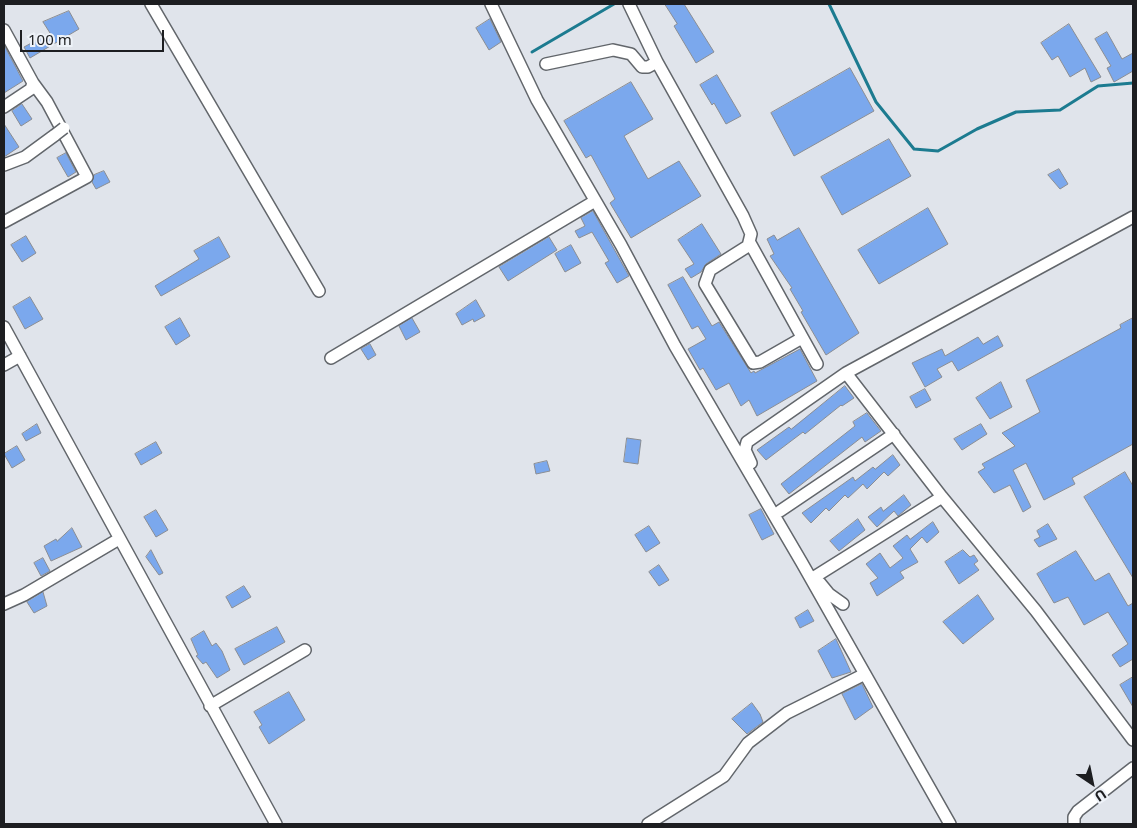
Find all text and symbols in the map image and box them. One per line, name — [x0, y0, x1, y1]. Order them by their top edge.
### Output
scale bar — [22, 20, 166, 52]
text: 100 m — [28, 29, 72, 49]
north arrow — [1067, 758, 1117, 808]
text: U — [1091, 785, 1110, 807]

